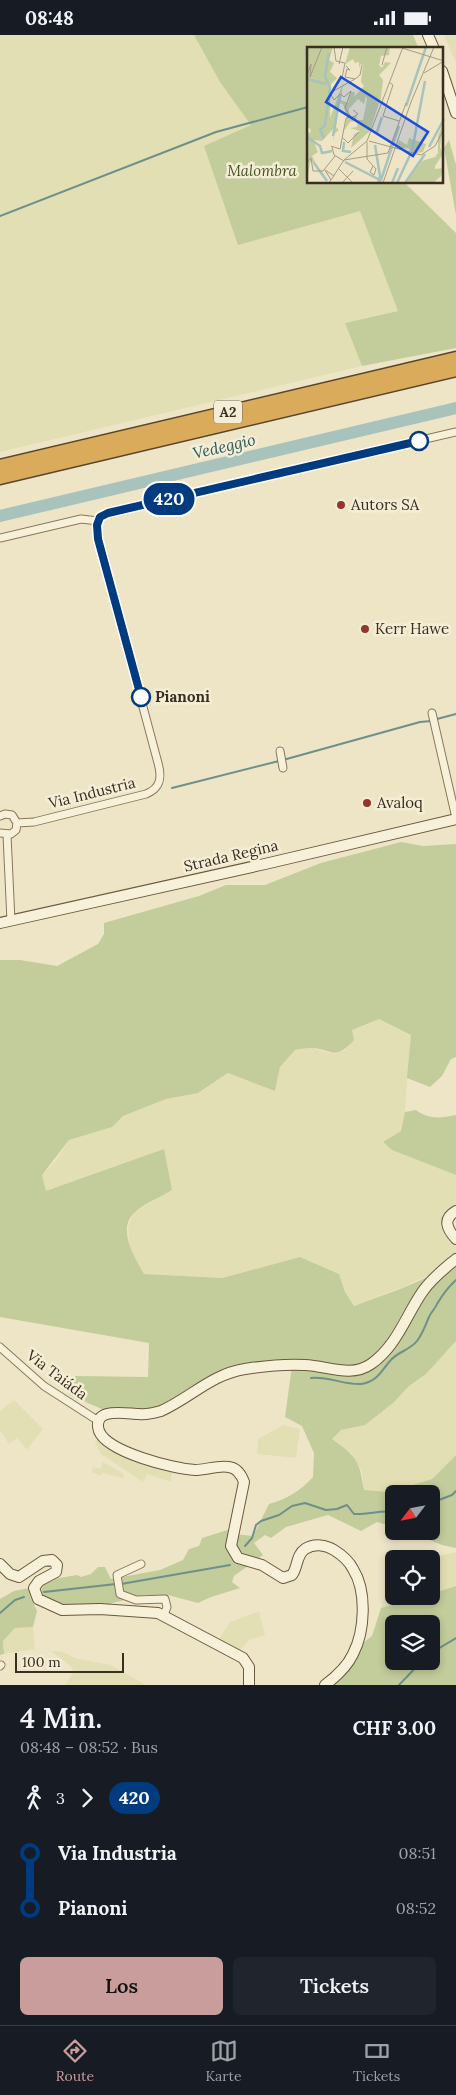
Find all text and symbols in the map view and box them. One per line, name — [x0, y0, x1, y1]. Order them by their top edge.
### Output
text: 08:48 — [25, 6, 74, 30]
inset map — [307, 47, 444, 184]
park label: Malombra — [227, 161, 298, 180]
road number: A2 — [214, 401, 242, 423]
water label: Vedeggio — [191, 429, 257, 463]
unlabelled marker — [409, 431, 429, 451]
line badge: 420 — [140, 483, 198, 515]
text: 420 — [154, 487, 184, 510]
place label: Autors SA — [350, 495, 420, 514]
marker: Autors SA — [335, 499, 347, 511]
place label: Kerr Hawe — [375, 619, 449, 638]
marker: Kerr Hawe — [359, 623, 371, 635]
marker: Pianoni — [131, 687, 151, 707]
place label: Pianoni — [155, 687, 210, 706]
street label: Via Industria — [46, 773, 137, 813]
place label: Avaloq — [376, 793, 423, 812]
marker: Avaloq — [361, 797, 373, 809]
street label: Strada Regina — [182, 835, 280, 876]
street label: Via Taiáda — [22, 1345, 92, 1404]
north arrow — [385, 1485, 440, 1540]
map controls — [385, 1485, 440, 1670]
button: locate — [385, 1550, 440, 1605]
button: layers — [385, 1615, 440, 1670]
scale bar — [15, 1650, 124, 1673]
text: 100 m — [22, 1653, 61, 1671]
text: 4 Min. — [20, 1700, 102, 1736]
text: CHF 3.00 — [353, 1716, 436, 1740]
text: 08:48 – 08:52 · Bus — [20, 1737, 158, 1757]
icon: walk — [20, 1784, 48, 1812]
icon: forward — [73, 1784, 101, 1812]
text: 420 — [119, 1786, 150, 1809]
text: 3 — [56, 1788, 65, 1808]
text: Via Industria — [58, 1841, 177, 1865]
text: 08:51 — [399, 1843, 436, 1863]
text: Pianoni — [58, 1896, 128, 1920]
text: 08:52 — [396, 1898, 436, 1918]
button: Los — [20, 1957, 223, 2015]
button: Tickets — [233, 1957, 436, 2015]
tab: Route — [56, 2037, 94, 2085]
tab: Karte — [206, 2037, 242, 2085]
tab: Tickets — [353, 2037, 400, 2085]

